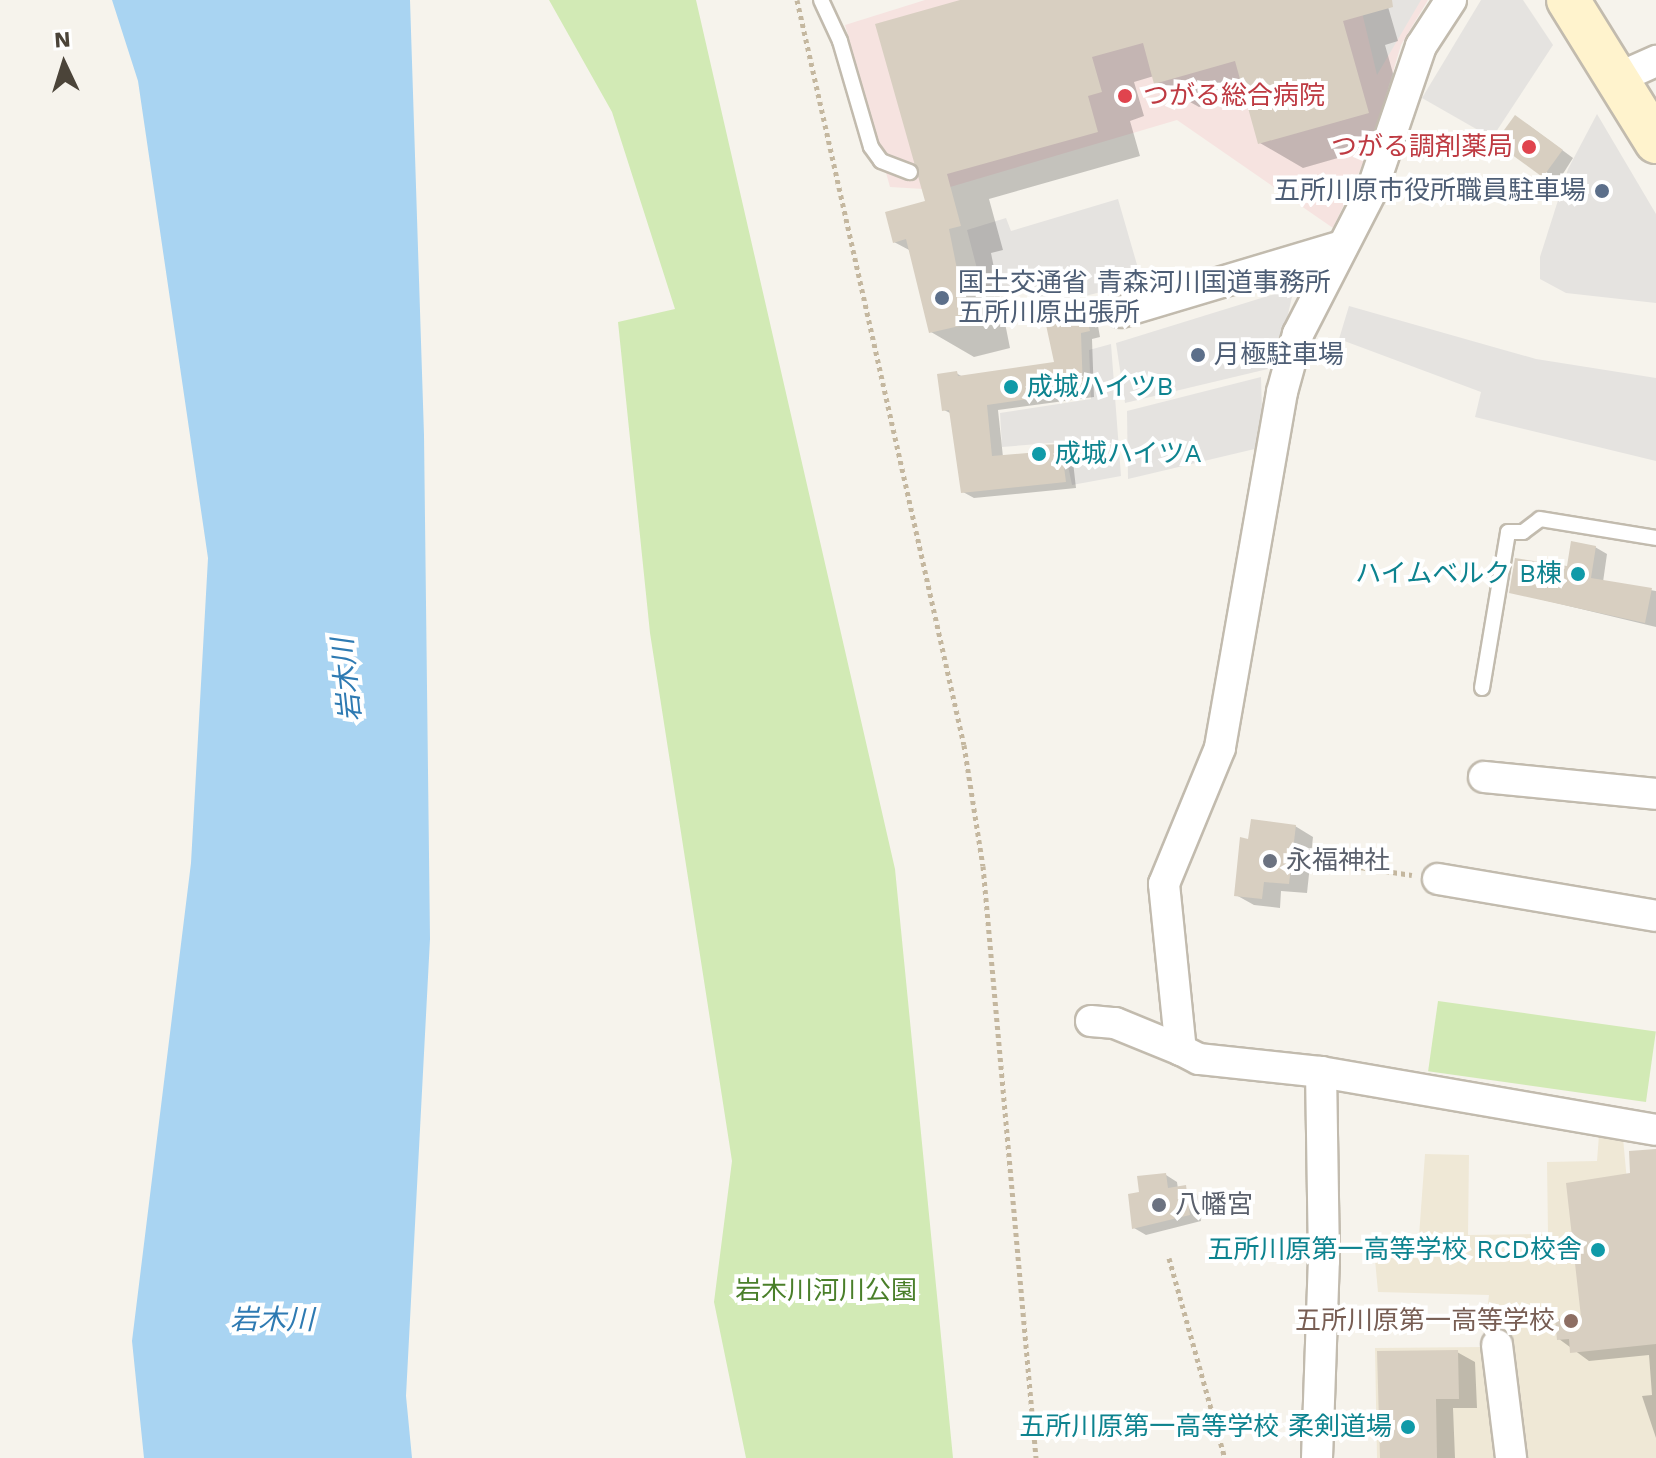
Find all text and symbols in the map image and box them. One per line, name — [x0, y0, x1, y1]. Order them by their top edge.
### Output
north arrow — [24, 24, 104, 104]
text: N — [53, 27, 71, 53]
place label: つがる総合病院 — [1143, 80, 1325, 112]
marker: つがる総合病院 — [1114, 85, 1136, 107]
place label: つがる調剤薬局 — [1331, 131, 1513, 163]
marker: つがる調剤薬局 — [1520, 138, 1538, 156]
place label: 五所川原市役所職員駐車場 — [1274, 175, 1586, 207]
marker: 五所川原市役所職員駐車場 — [1593, 182, 1611, 200]
place label: 国土交通省 青森河川国道事務所 五所川原出張所 — [958, 267, 1331, 328]
marker: 国土交通省 青森河川国道事務所 五所川原出張所 — [933, 289, 951, 307]
place label: 月極駐車場 — [1214, 339, 1344, 371]
marker: 月極駐車場 — [1189, 346, 1207, 364]
place label: 成城ハイツB — [1027, 371, 1174, 403]
marker: 成城ハイツB — [1002, 378, 1020, 396]
place label: 成城ハイツA — [1055, 438, 1202, 470]
marker: 成城ハイツA — [1030, 445, 1048, 463]
place label: ハイムベルク B棟 — [1354, 558, 1562, 590]
marker: ハイムベルク B棟 — [1569, 565, 1587, 583]
water label: 岩木川 — [326, 636, 368, 724]
place label: 永福神社 — [1286, 845, 1390, 877]
marker: 永福神社 — [1261, 852, 1279, 870]
place label: 八幡宮 — [1175, 1189, 1253, 1221]
marker: 八幡宮 — [1150, 1196, 1168, 1214]
place label: 五所川原第一高等学校 RCD校舎 — [1207, 1234, 1582, 1266]
marker: 五所川原第一高等学校 RCD校舎 — [1589, 1241, 1607, 1259]
park label: 岩木川河川公園 — [735, 1275, 917, 1307]
water label: 岩木川 — [230, 1303, 314, 1337]
place label: 五所川原第一高等学校 — [1295, 1305, 1555, 1337]
marker: 五所川原第一高等学校 — [1562, 1312, 1580, 1330]
place label: 五所川原第一高等学校 柔剣道場 — [1019, 1411, 1392, 1443]
marker: 五所川原第一高等学校 柔剣道場 — [1399, 1418, 1417, 1436]

